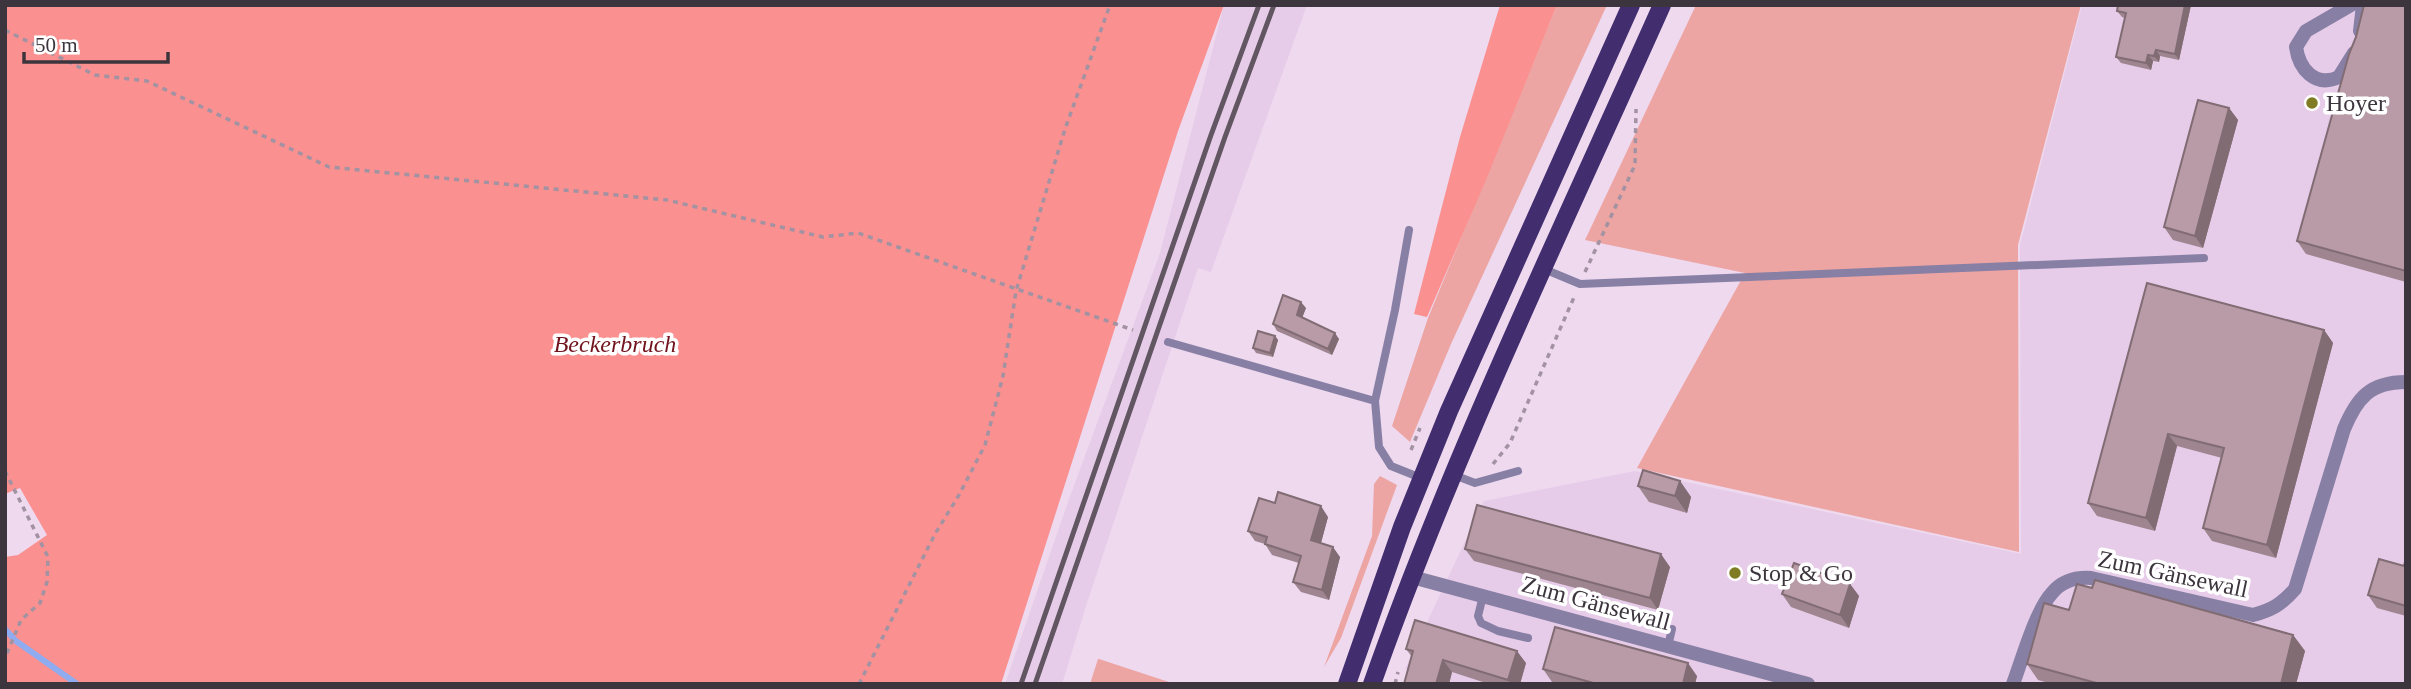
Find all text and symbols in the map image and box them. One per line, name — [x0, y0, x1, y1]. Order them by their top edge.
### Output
scale bar — [24, 21, 168, 65]
text: 50 m — [35, 33, 78, 57]
place label: Hoyer — [2326, 90, 2386, 116]
marker: Hoyer — [2304, 95, 2320, 111]
park label: Beckerbruch — [554, 331, 676, 357]
street label: Zum Gänsewall — [2096, 545, 2251, 603]
place label: Stop & Go — [1749, 560, 1853, 586]
marker: Stop & Go — [1727, 565, 1743, 581]
street label: Zum Gänsewall — [1519, 571, 1673, 635]

